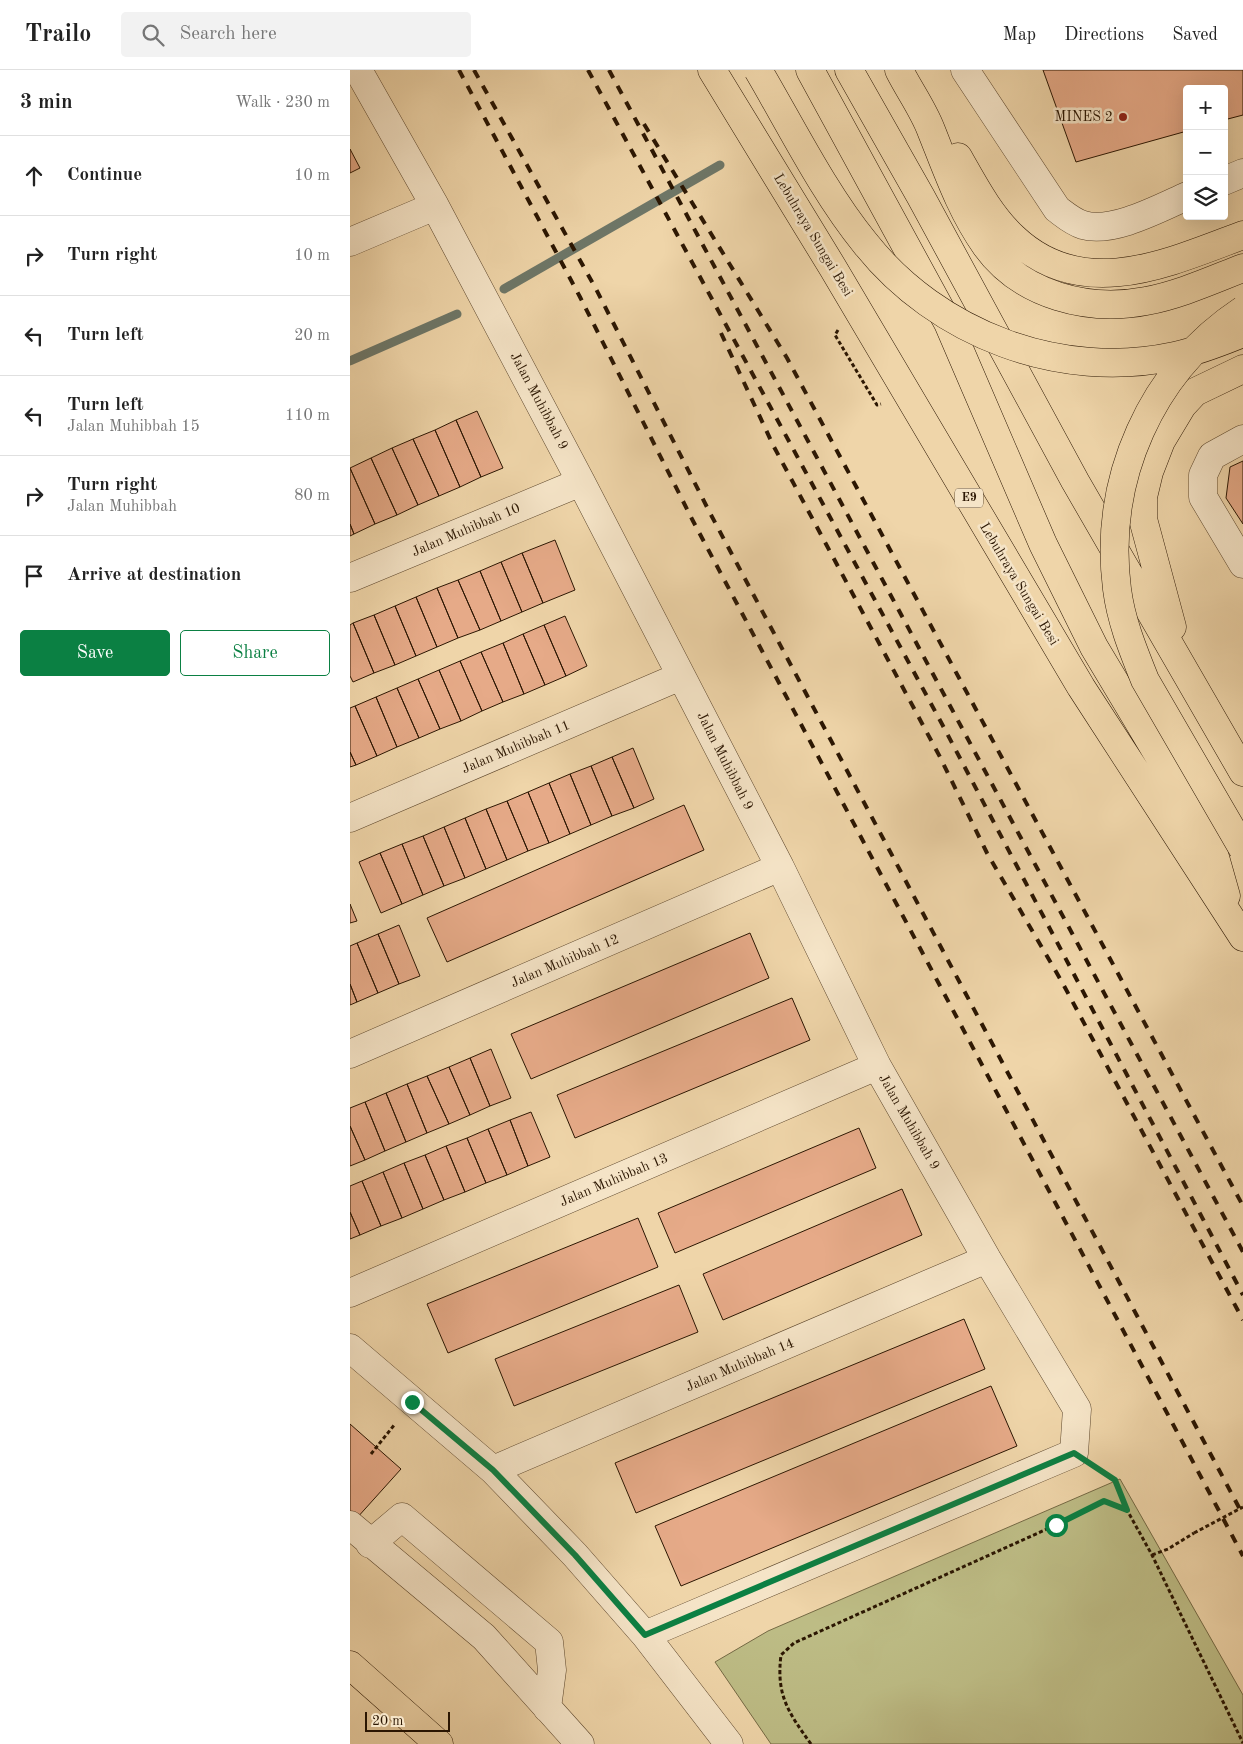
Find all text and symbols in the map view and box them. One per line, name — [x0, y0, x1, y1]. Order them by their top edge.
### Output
search box — [121, 12, 471, 57]
icon: search — [139, 21, 167, 49]
text: Trailo — [25, 23, 91, 47]
text: Search here — [179, 25, 277, 44]
text: Map — [1003, 26, 1036, 44]
text: Directions — [1064, 26, 1144, 44]
text: Saved — [1172, 26, 1218, 44]
map controls — [1183, 85, 1228, 220]
button: + — [1183, 85, 1228, 130]
text: 3 min — [20, 92, 73, 113]
text: Walk · 230 m — [235, 95, 330, 111]
place label: MINES 2 — [1055, 110, 1113, 124]
marker: MINES 2 — [1117, 111, 1129, 123]
button: − — [1183, 130, 1228, 175]
icon: ahead — [20, 162, 48, 190]
text: Continue — [67, 166, 142, 185]
text: 10 m — [294, 168, 330, 184]
street label: Lebuhraya Sungai Besi — [771, 171, 855, 299]
button: layers — [1183, 175, 1228, 220]
icon: right — [20, 242, 48, 270]
text: Turn right — [67, 246, 157, 265]
text: 10 m — [294, 248, 330, 264]
icon: left — [20, 322, 48, 350]
text: Turn left — [67, 326, 144, 345]
text: 20 m — [294, 328, 330, 344]
street label: Jalan Muhibbah 9 — [507, 350, 571, 452]
text: Turn left — [67, 396, 144, 415]
icon: left — [20, 402, 48, 430]
text: 110 m — [285, 408, 330, 424]
text: Jalan Muhibbah 15 — [67, 419, 200, 435]
text: Turn right — [67, 476, 157, 495]
icon: right — [20, 482, 48, 510]
text: 80 m — [294, 488, 330, 504]
road number: E9 — [955, 488, 983, 508]
text: Jalan Muhibbah — [67, 499, 177, 515]
street label: Jalan Muhibbah 10 — [410, 501, 522, 559]
street label: Lebuhraya Sungai Besi — [977, 520, 1061, 648]
icon: arrive — [20, 562, 48, 590]
text: Arrive at destination — [67, 566, 241, 585]
button: Save — [20, 630, 170, 676]
button: Share — [180, 630, 330, 676]
street label: Jalan Muhibbah 9 — [694, 710, 756, 812]
street label: Jalan Muhibbah 11 — [460, 718, 572, 776]
street label: Jalan Muhibbah 12 — [509, 932, 621, 990]
street label: Jalan Muhibbah 9 — [876, 1072, 942, 1172]
street label: Jalan Muhibbah 13 — [558, 1151, 670, 1209]
street label: Jalan Muhibbah 14 — [684, 1336, 796, 1394]
route end — [401, 1391, 424, 1414]
route start — [1045, 1514, 1068, 1537]
scale bar — [365, 1709, 450, 1732]
text: 20 m — [372, 1714, 403, 1728]

